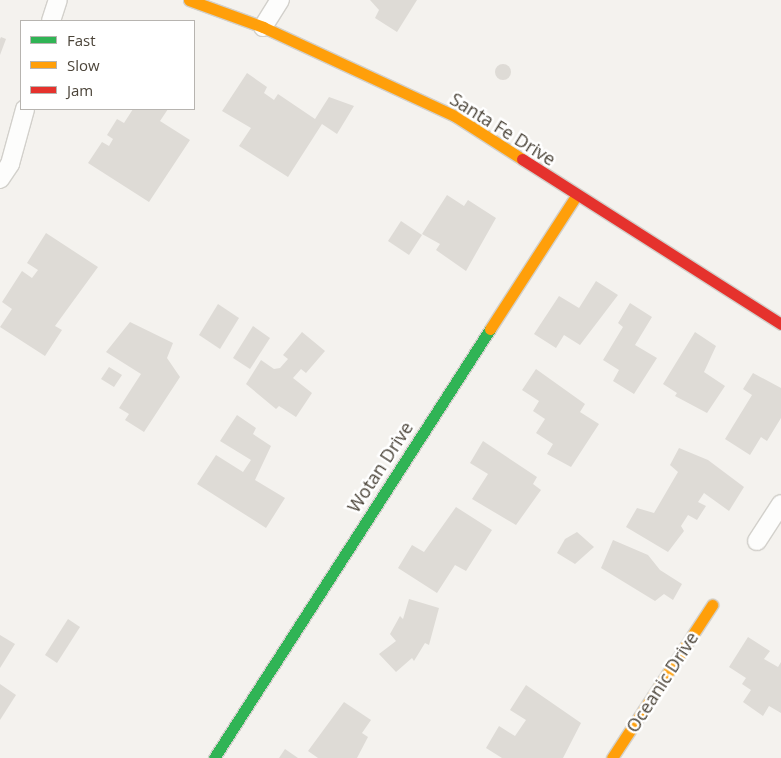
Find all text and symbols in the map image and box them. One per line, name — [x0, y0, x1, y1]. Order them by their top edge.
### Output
legend — [20, 20, 195, 110]
text: Fast — [67, 30, 96, 50]
text: Slow — [67, 55, 100, 75]
text: Jam — [67, 80, 93, 100]
street label: Santa Fe Drive — [446, 88, 560, 170]
street label: Wotan Drive — [343, 418, 417, 516]
street label: Oceanic Drive — [621, 628, 703, 736]

